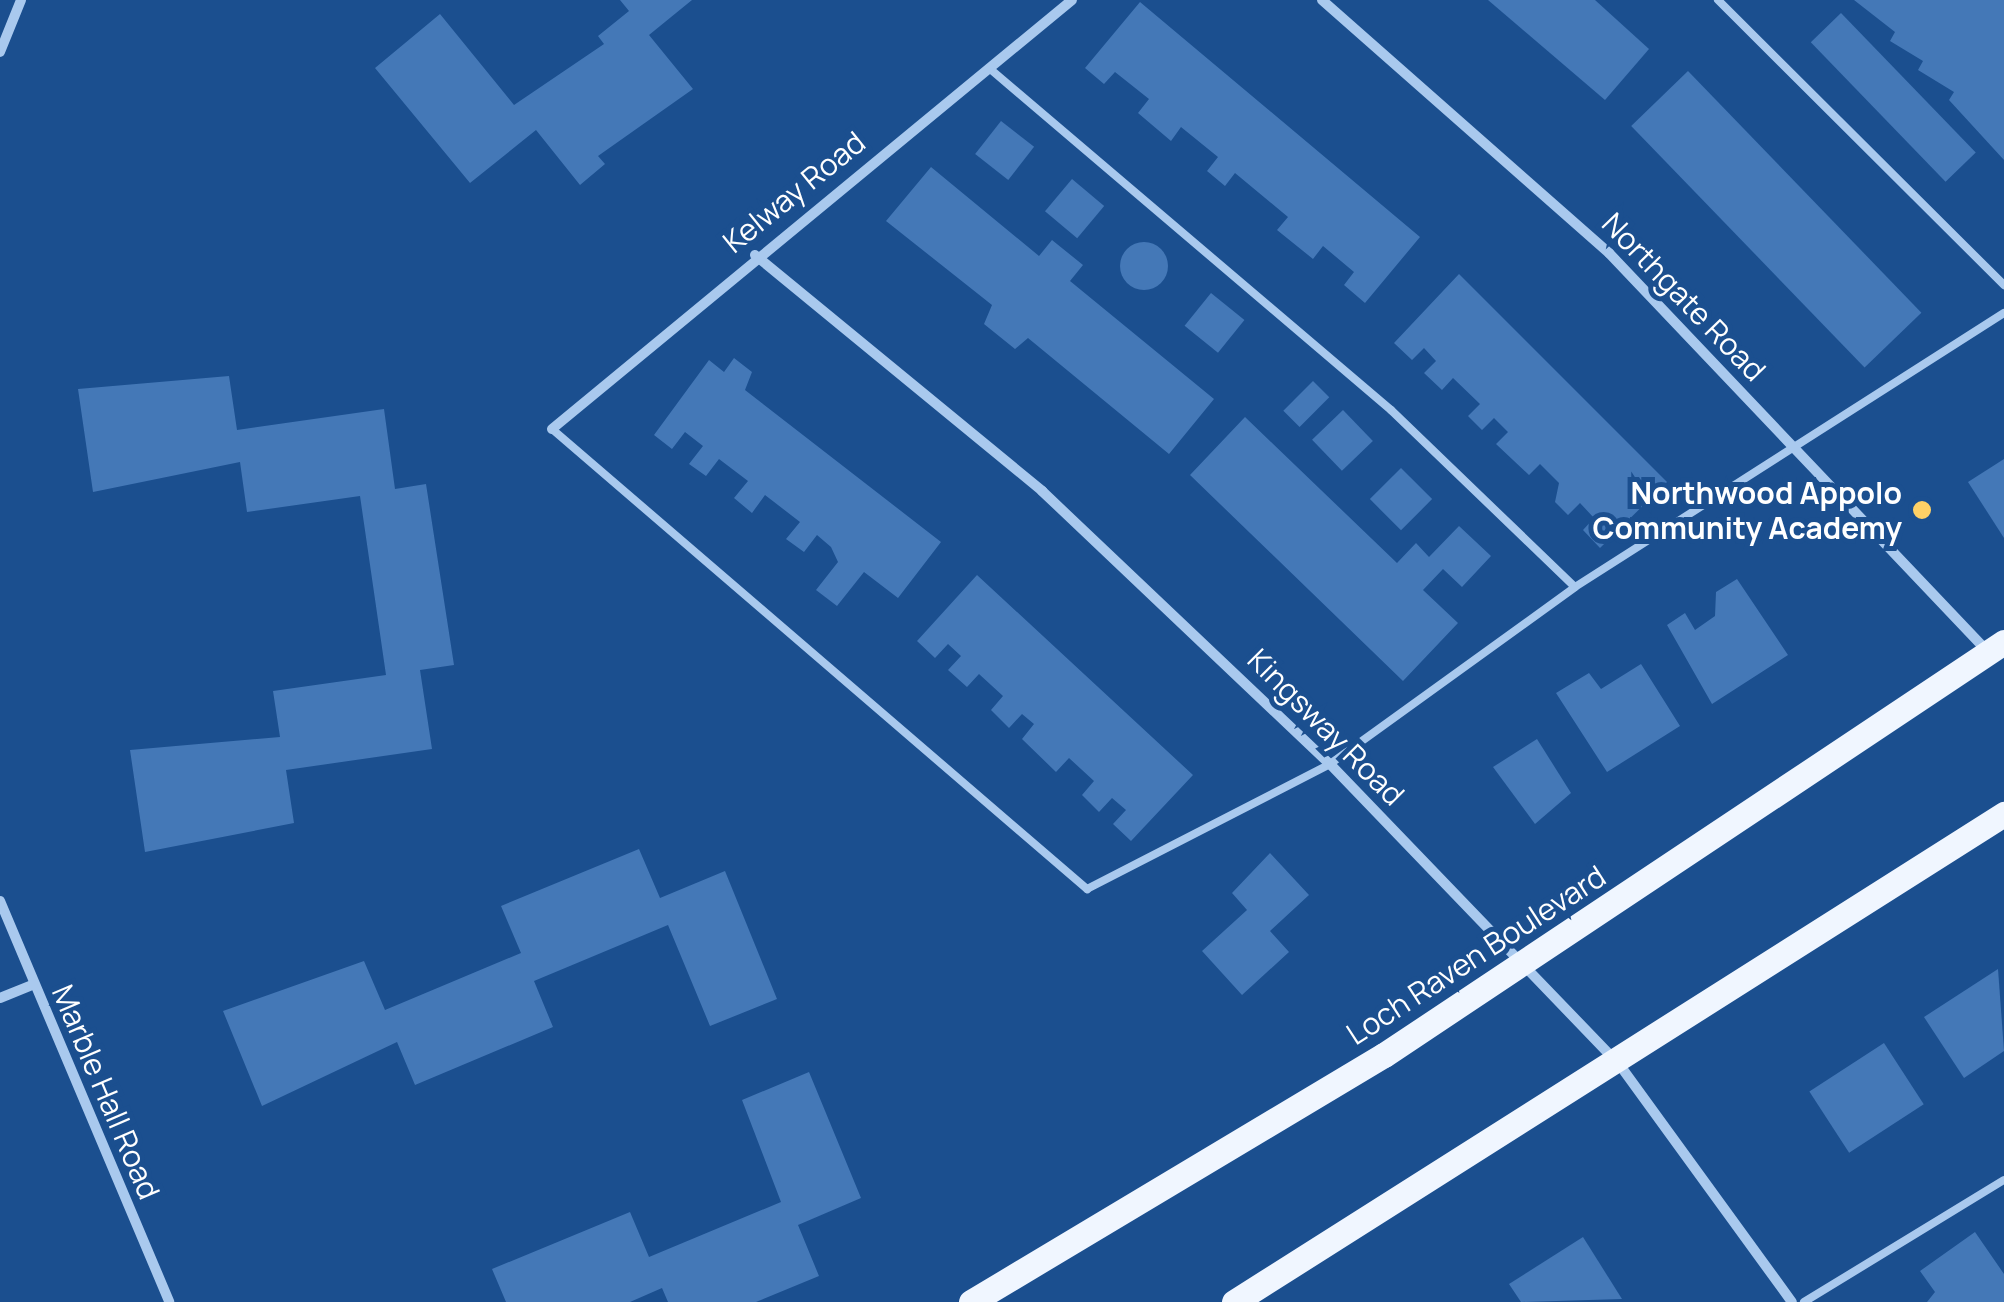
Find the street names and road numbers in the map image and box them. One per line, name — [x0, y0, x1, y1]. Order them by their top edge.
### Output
street label: Kelway Road — [716, 124, 872, 260]
street label: Northgate Road — [1595, 206, 1773, 388]
street label: Kingsway Road — [1240, 641, 1412, 813]
street label: Loch Raven Boulevard — [1340, 858, 1612, 1052]
street label: Marble Hall Road — [45, 979, 167, 1205]

